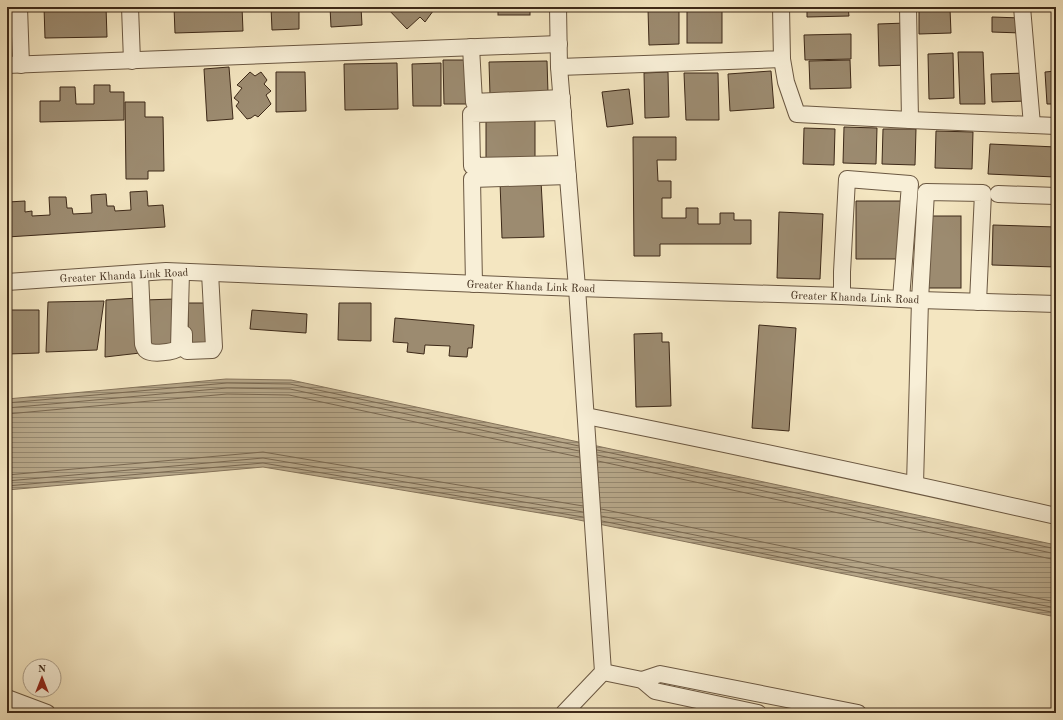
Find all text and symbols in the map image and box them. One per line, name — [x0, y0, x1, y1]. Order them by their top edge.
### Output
street label: Greater Khanda Link Road — [59, 268, 189, 285]
street label: Greater Khanda Link Road — [466, 280, 596, 295]
street label: Greater Khanda Link Road — [790, 291, 920, 306]
north arrow — [22, 658, 62, 698]
text: N — [38, 664, 47, 675]

